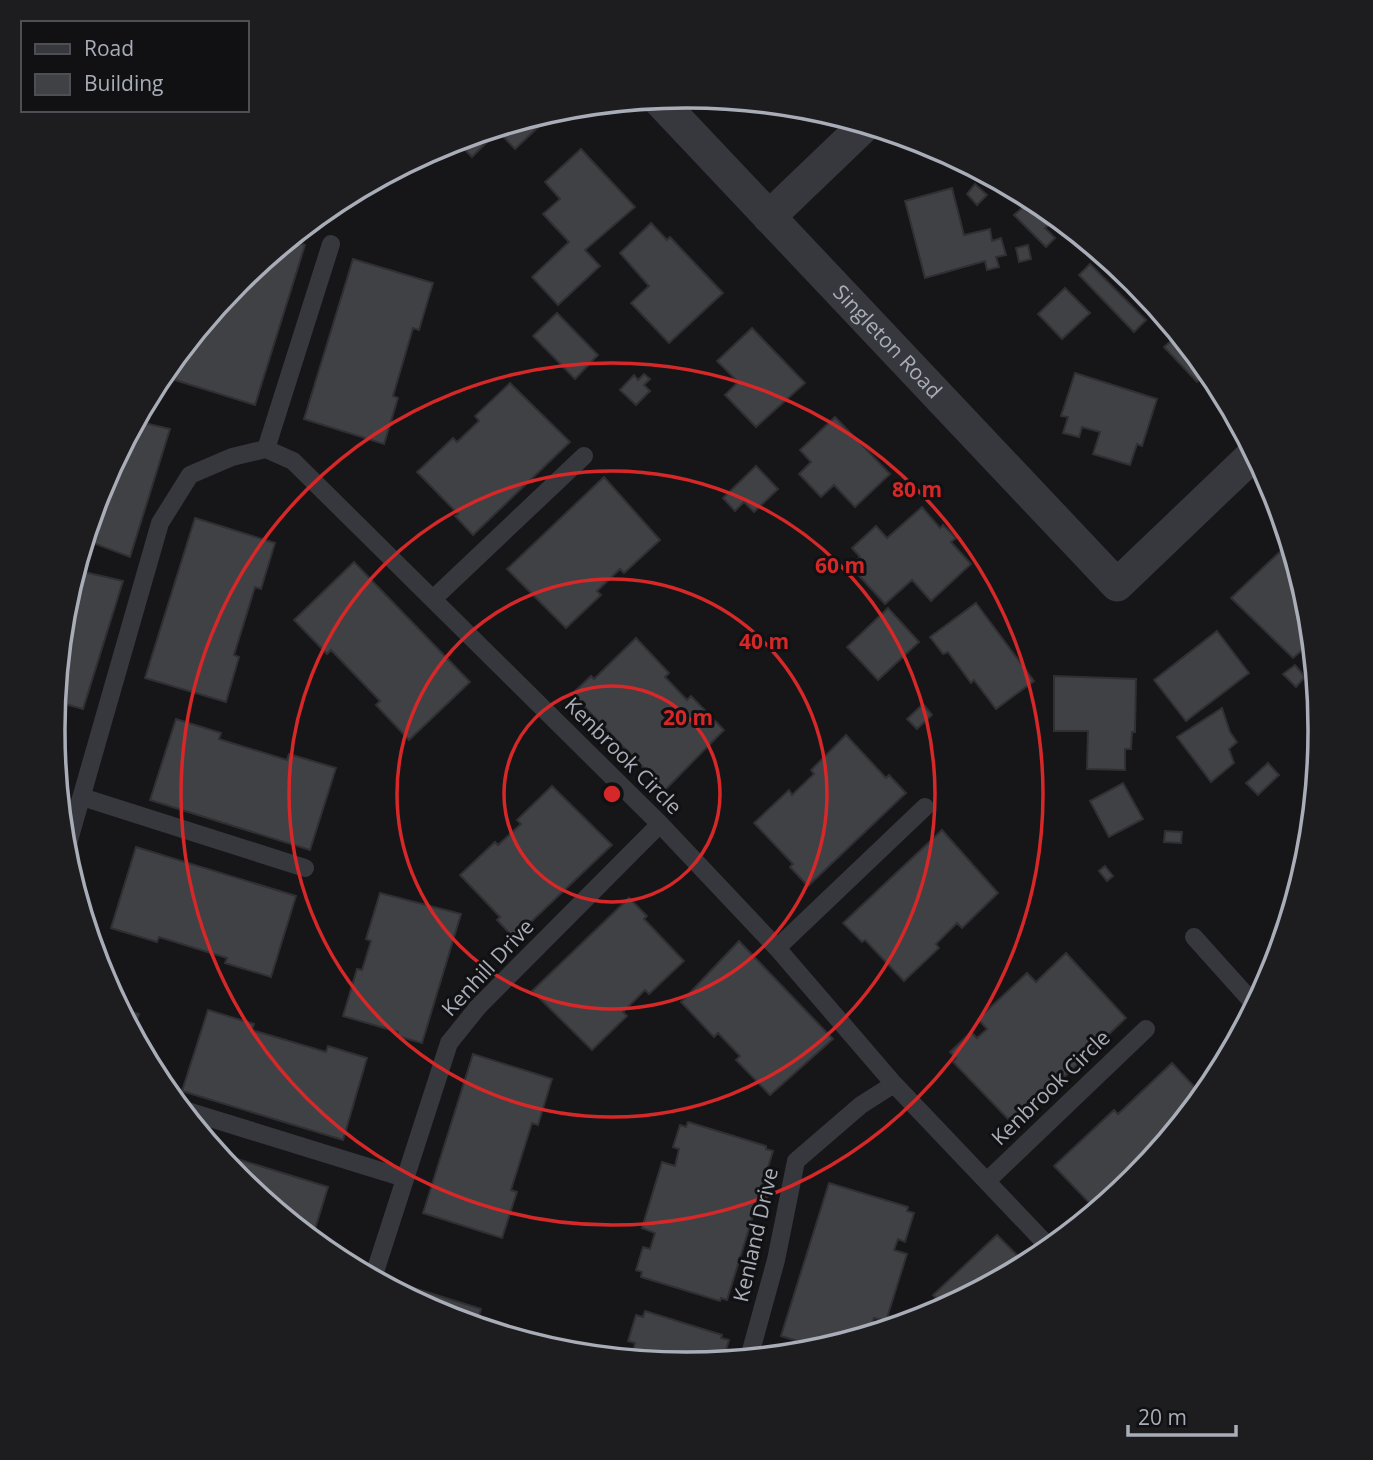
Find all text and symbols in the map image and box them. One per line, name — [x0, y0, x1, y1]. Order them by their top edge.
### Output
legend — [21, 21, 248, 112]
text: Road — [84, 34, 134, 62]
text: Building — [84, 69, 163, 97]
street label: Singleton Road — [827, 278, 949, 404]
text: 80 m — [892, 475, 942, 503]
text: 60 m — [815, 551, 865, 579]
text: 40 m — [739, 627, 789, 655]
street label: Kenbrook Circle — [559, 691, 688, 820]
text: 20 m — [663, 703, 713, 731]
centre of rings — [600, 782, 624, 806]
street label: Kenhill Drive — [435, 913, 540, 1022]
street label: Kenbrook Circle — [985, 1023, 1116, 1151]
street label: Kenland Drive — [726, 1165, 784, 1305]
scale bar — [1128, 1394, 1236, 1438]
text: 20 m — [1138, 1403, 1187, 1431]

